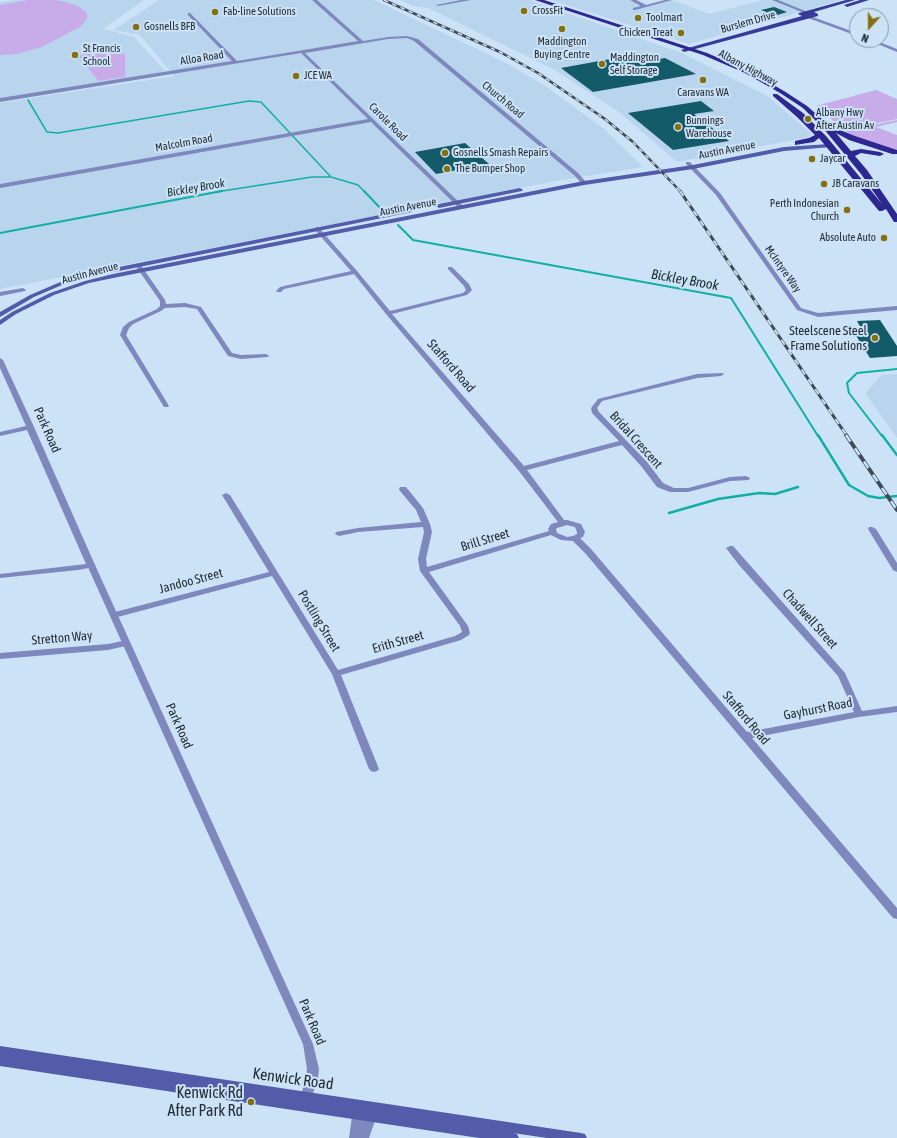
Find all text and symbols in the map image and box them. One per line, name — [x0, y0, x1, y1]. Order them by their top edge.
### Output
place label: CrossFit — [532, 4, 563, 18]
place label: Fab-line Solutions — [223, 5, 296, 19]
marker: CrossFit — [519, 6, 529, 16]
marker: Fab-line Solutions — [210, 7, 220, 17]
street label: Burslem Drive — [719, 8, 777, 36]
north arrow — [849, 8, 889, 48]
place label: Toolmart — [646, 11, 683, 25]
marker: Toolmart — [633, 13, 643, 23]
place label: Gosnells BFB — [144, 20, 195, 34]
marker: Gosnells BFB — [131, 22, 141, 32]
marker: Maddington Buying Centre — [557, 24, 567, 34]
place label: Chicken Treat — [619, 26, 673, 40]
marker: Chicken Treat — [676, 28, 686, 38]
text: N — [860, 32, 870, 45]
place label: Maddington Buying Centre — [534, 35, 590, 61]
place label: St Francis School — [83, 42, 120, 68]
street label: Albany Highway — [716, 47, 780, 89]
street label: Alloa Road — [179, 48, 225, 68]
marker: St Francis School — [70, 50, 80, 60]
place label: Maddington Self Storage — [610, 51, 659, 77]
marker: Maddington Self Storage — [597, 59, 607, 69]
place label: JCE WA — [304, 69, 332, 83]
marker: JCE WA — [291, 71, 301, 81]
marker: Caravans WA — [698, 75, 708, 85]
street label: Church Road — [479, 79, 527, 121]
place label: Caravans WA — [677, 86, 729, 100]
street label: Carole Road — [366, 100, 410, 144]
place label: Albany Hwy After Austin Av — [816, 106, 874, 132]
place label: Bunnings Warehouse — [686, 114, 732, 140]
marker: Albany Hwy After Austin Av — [803, 114, 813, 124]
marker: Bunnings Warehouse — [673, 122, 683, 132]
street label: Malcolm Road — [154, 131, 214, 155]
street label: Austin Avenue — [697, 138, 757, 162]
place label: Gosnells Smash Repairs — [453, 146, 548, 160]
marker: Gosnells Smash Repairs — [440, 148, 450, 158]
place label: Jaycar — [820, 152, 845, 166]
marker: Jaycar — [807, 154, 817, 164]
place label: The Bumper Shop — [455, 162, 525, 176]
marker: The Bumper Shop — [442, 164, 452, 174]
water label: Bickley Brook — [166, 176, 226, 200]
place label: JB Caravans — [832, 177, 879, 191]
marker: JB Caravans — [819, 179, 829, 189]
street label: Austin Avenue — [378, 195, 438, 219]
place label: Perth Indonesian Church — [770, 197, 839, 223]
marker: Perth Indonesian Church — [842, 205, 852, 215]
place label: Absolute Auto — [820, 231, 876, 245]
marker: Absolute Auto — [879, 233, 889, 243]
street label: McIntyre Way — [762, 243, 804, 295]
street label: Austin Avenue — [60, 259, 120, 287]
water label: Bickley Brook — [650, 266, 720, 294]
place label: Steelscene Steel Frame Solutions — [789, 323, 867, 354]
marker: Steelscene Steel Frame Solutions — [870, 333, 880, 343]
street label: Stafford Road — [424, 336, 478, 396]
street label: Park Road — [30, 405, 64, 455]
street label: Bridal Crescent — [606, 408, 666, 472]
street label: Brill Street — [459, 525, 511, 555]
street label: Jandoo Street — [157, 565, 225, 597]
street label: Chadwell Street — [779, 586, 841, 652]
street label: Postling Street — [294, 587, 344, 655]
street label: Erith Street — [371, 627, 425, 657]
street label: Stretton Way — [31, 628, 93, 648]
street label: Stafford Road — [719, 688, 773, 748]
street label: Gayhurst Road — [782, 695, 854, 723]
street label: Park Road — [162, 701, 196, 751]
street label: Park Road — [295, 997, 329, 1047]
street label: Kenwick Road — [251, 1064, 335, 1094]
place label: Kenwick Rd After Park Rd — [168, 1083, 243, 1121]
marker: Kenwick Rd After Park Rd — [246, 1097, 256, 1107]

